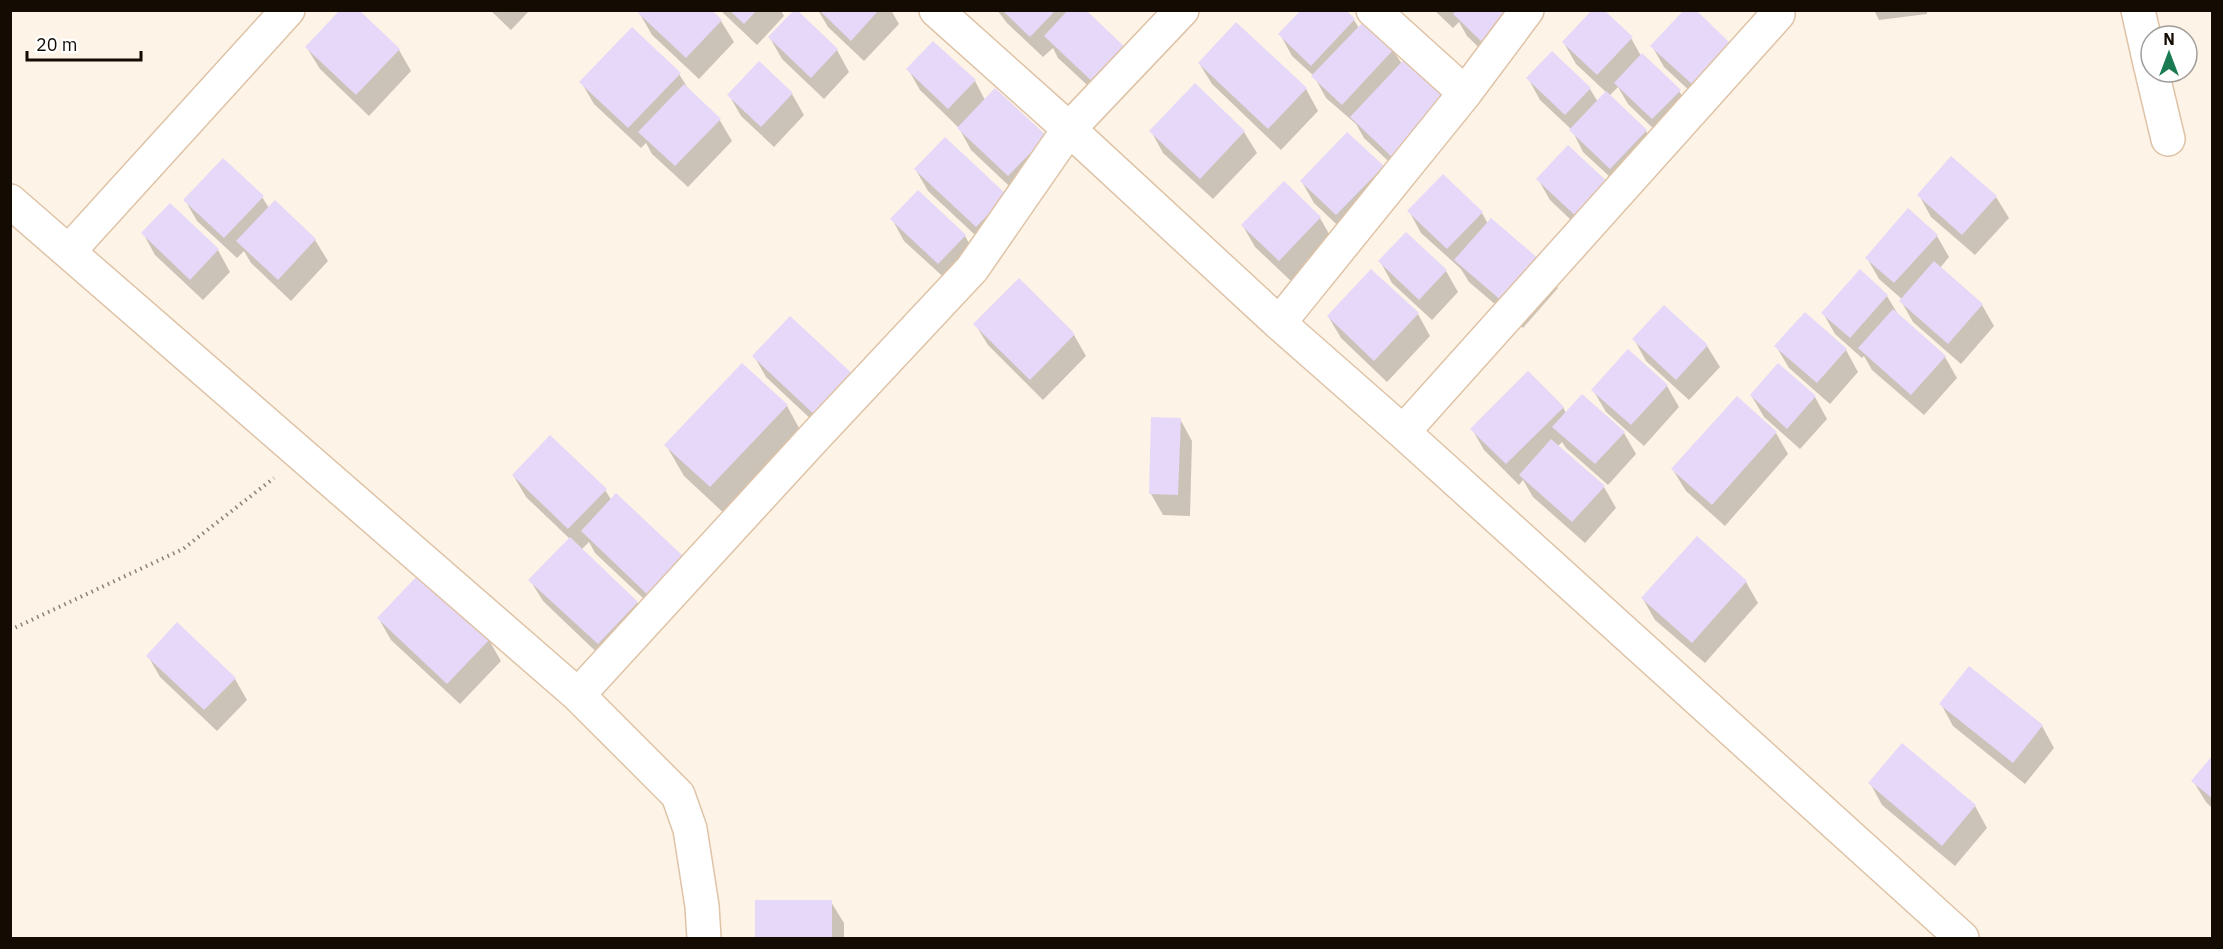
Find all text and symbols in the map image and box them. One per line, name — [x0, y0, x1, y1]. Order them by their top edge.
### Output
scale bar — [27, 24, 141, 62]
north arrow — [2139, 24, 2199, 84]
text: N — [2163, 29, 2175, 49]
text: 20 m — [36, 33, 78, 56]

